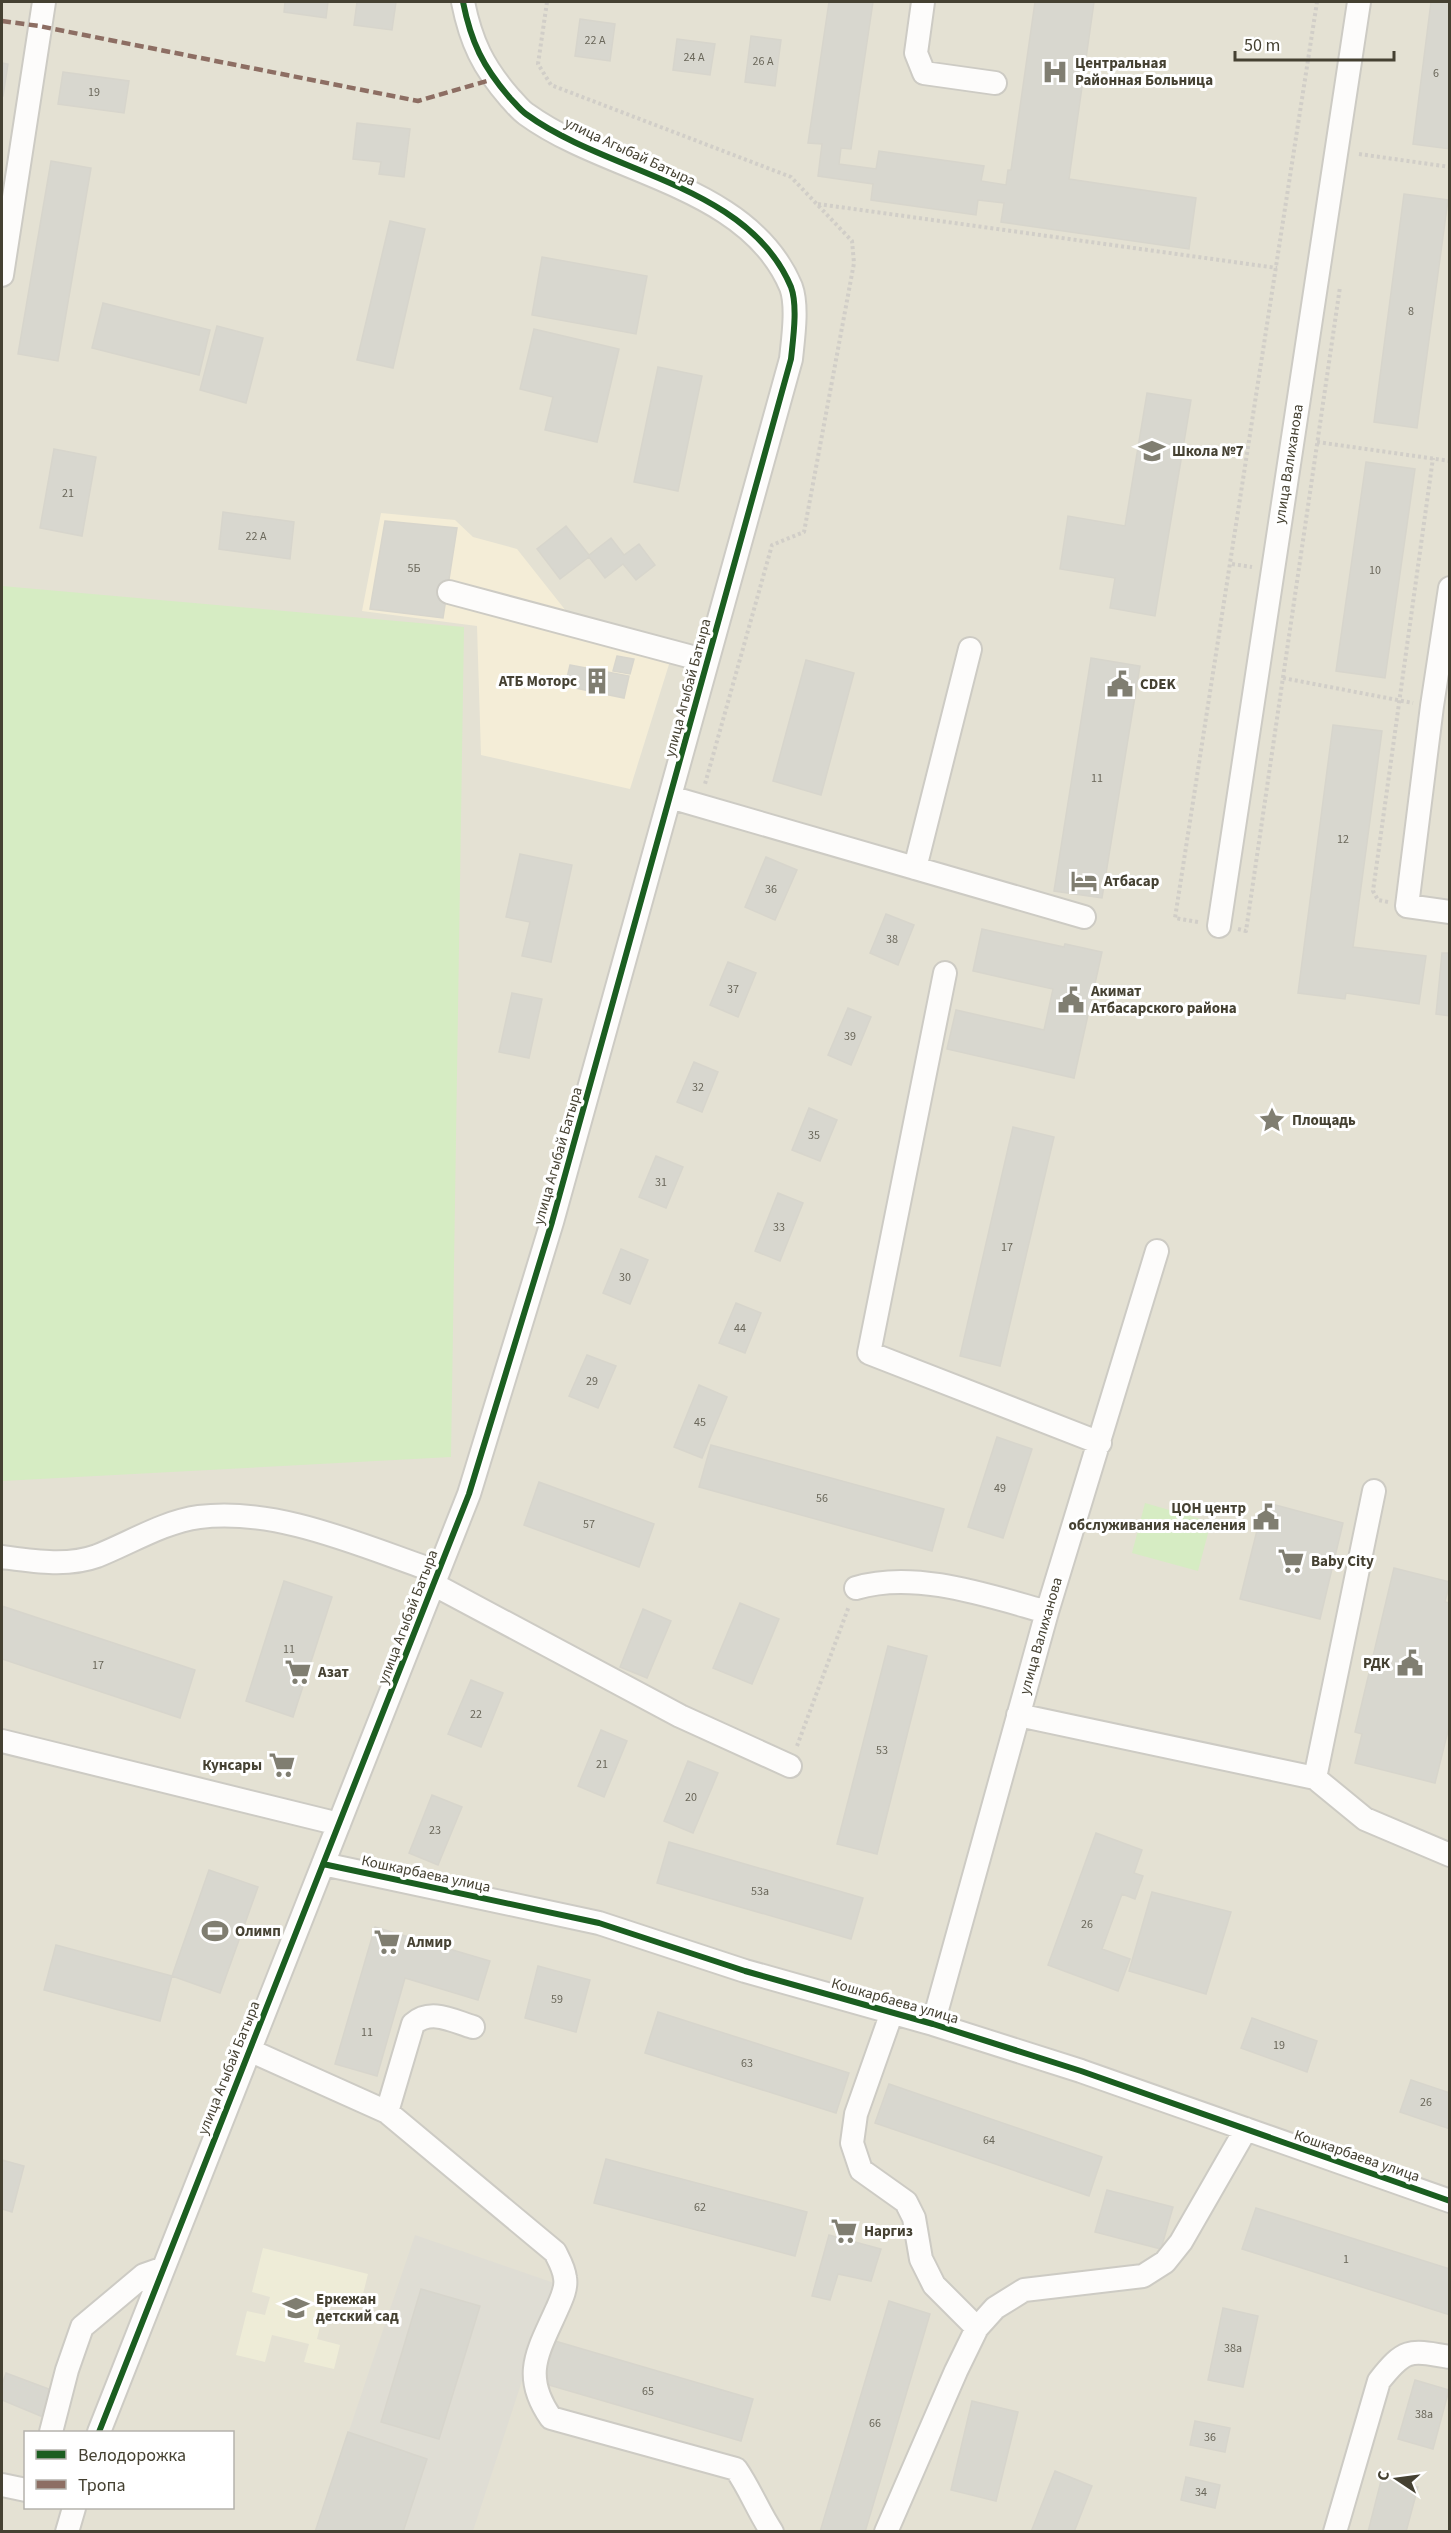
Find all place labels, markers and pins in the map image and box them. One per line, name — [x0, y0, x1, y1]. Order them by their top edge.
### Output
place label: Центральная Районная Больница — [1075, 53, 1213, 91]
hospital icon: Центральная Районная Больница — [1040, 57, 1070, 87]
school or university icon: Школа №7 — [1137, 436, 1167, 466]
place label: Школа №7 — [1172, 441, 1244, 462]
building icon: АТБ Моторс — [582, 666, 612, 696]
public building icon: CDEK — [1105, 669, 1135, 699]
place label: АТБ Моторс — [498, 671, 577, 692]
place label: CDEK — [1140, 674, 1176, 695]
hotel icon: Атбасар — [1069, 866, 1099, 896]
place label: Атбасар — [1103, 871, 1160, 892]
place label: Акимат Атбасарского района — [1090, 981, 1237, 1019]
public building icon: Акимат Атбасарского района — [1056, 985, 1086, 1015]
place icon: Площадь — [1257, 1105, 1287, 1135]
place label: Площадь — [1292, 1110, 1356, 1131]
place label: ЦОН центр обслуживания населения — [1068, 1498, 1246, 1536]
public building icon: ЦОН центр обслуживания населения — [1251, 1502, 1281, 1532]
supermarket icon: Baby City — [1276, 1546, 1306, 1576]
place label: Baby City — [1311, 1551, 1374, 1572]
public building icon: РДК — [1395, 1648, 1425, 1678]
place label: РДК — [1363, 1653, 1391, 1674]
supermarket icon: Азат — [283, 1657, 313, 1687]
place label: Азат — [317, 1662, 349, 1683]
supermarket icon: Кунсары — [267, 1750, 297, 1780]
place label: Кунсары — [202, 1755, 262, 1776]
sports icon: Олимп — [200, 1916, 230, 1946]
place label: Олимп — [235, 1921, 281, 1942]
supermarket icon: Алмир — [372, 1927, 402, 1957]
place label: Алмир — [406, 1932, 452, 1953]
supermarket icon: Наргиз — [829, 2216, 859, 2246]
place label: Наргиз — [864, 2221, 913, 2242]
place label: Еркежан детский сад — [316, 2289, 399, 2327]
school or university icon: Еркежан детский сад — [281, 2293, 311, 2323]

